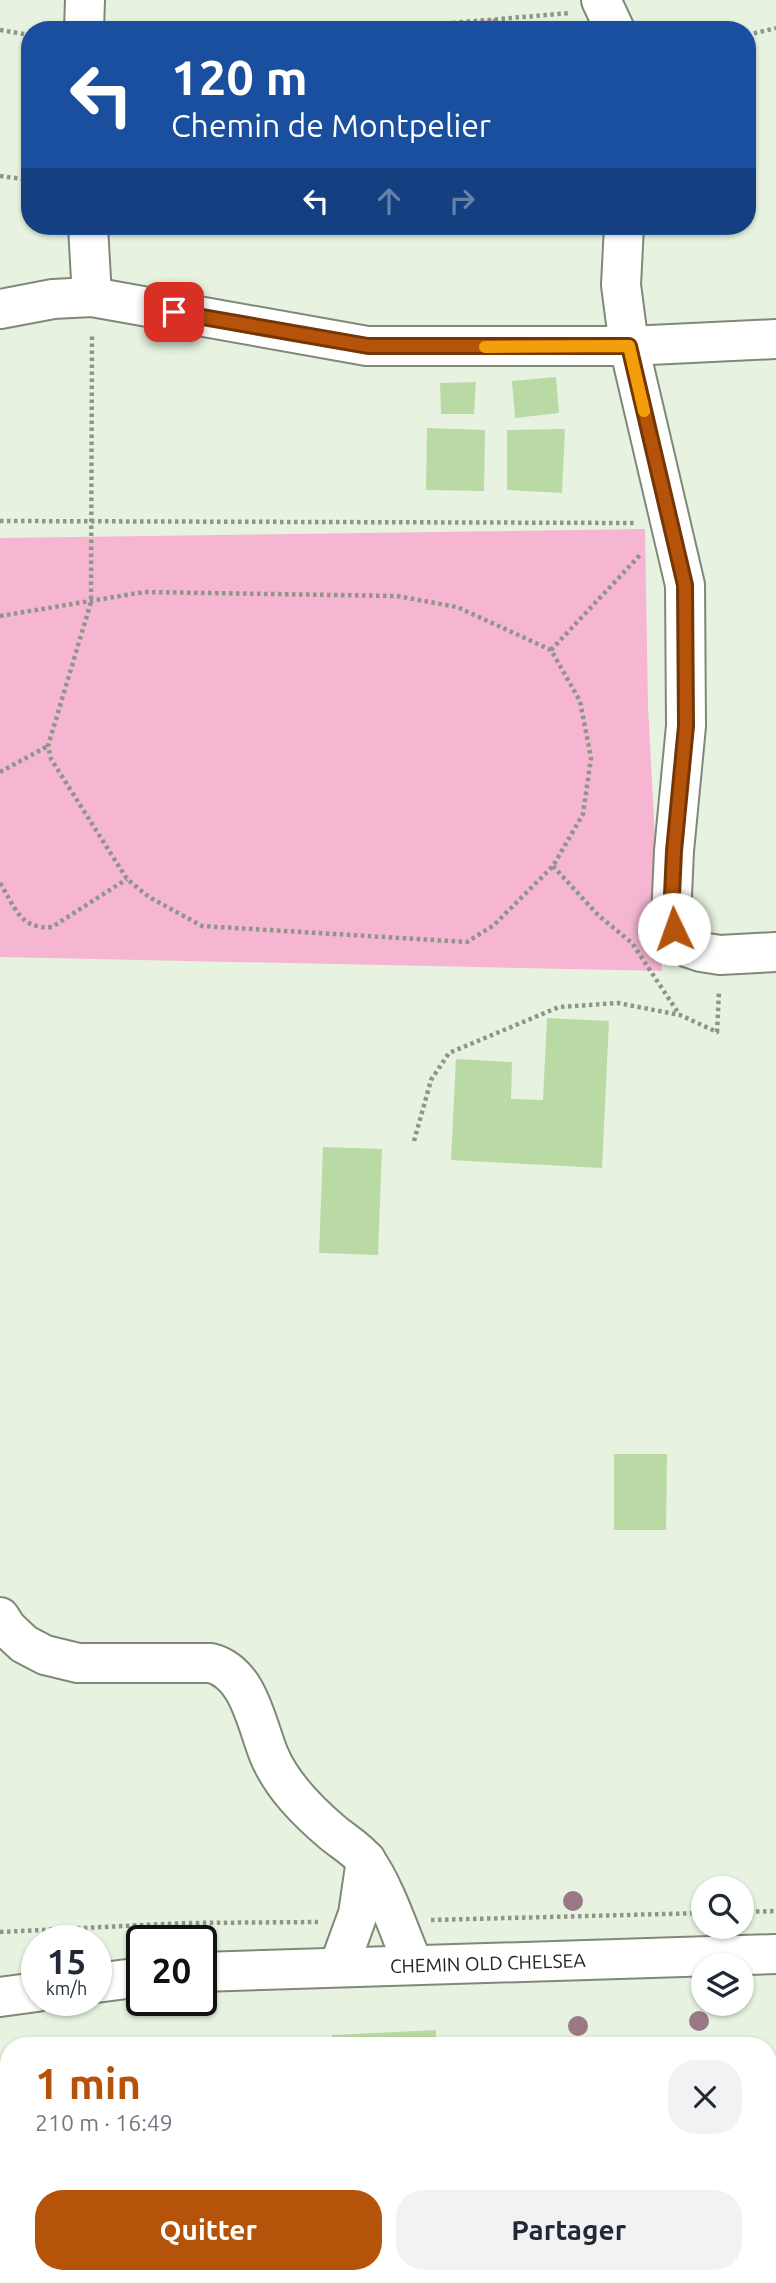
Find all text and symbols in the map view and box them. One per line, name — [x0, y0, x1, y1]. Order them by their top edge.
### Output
icon: left — [56, 49, 147, 140]
text: 120 m — [171, 49, 308, 104]
text: Chemin de Montpelier — [171, 107, 491, 143]
icon: left — [297, 182, 335, 220]
icon: ahead — [370, 182, 408, 220]
icon: right — [443, 182, 481, 220]
pin — [144, 282, 204, 342]
icon: arrive — [155, 293, 193, 331]
position arrow — [637, 892, 711, 966]
map controls — [691, 1876, 754, 2016]
button: search — [691, 1876, 754, 1939]
speed limit sign: 20 — [126, 1925, 217, 2016]
text: 15 — [47, 1941, 86, 1981]
street label: CHEMIN OLD CHELSEA — [390, 1949, 587, 1977]
button: layers — [691, 1953, 754, 2016]
text: km/h — [46, 1978, 87, 1998]
text: 1 min — [35, 2060, 141, 2107]
button: close — [668, 2060, 742, 2134]
text: 210 m · 16:49 — [35, 2110, 173, 2135]
button: Quitter — [35, 2190, 382, 2270]
button: Partager — [396, 2190, 742, 2270]

